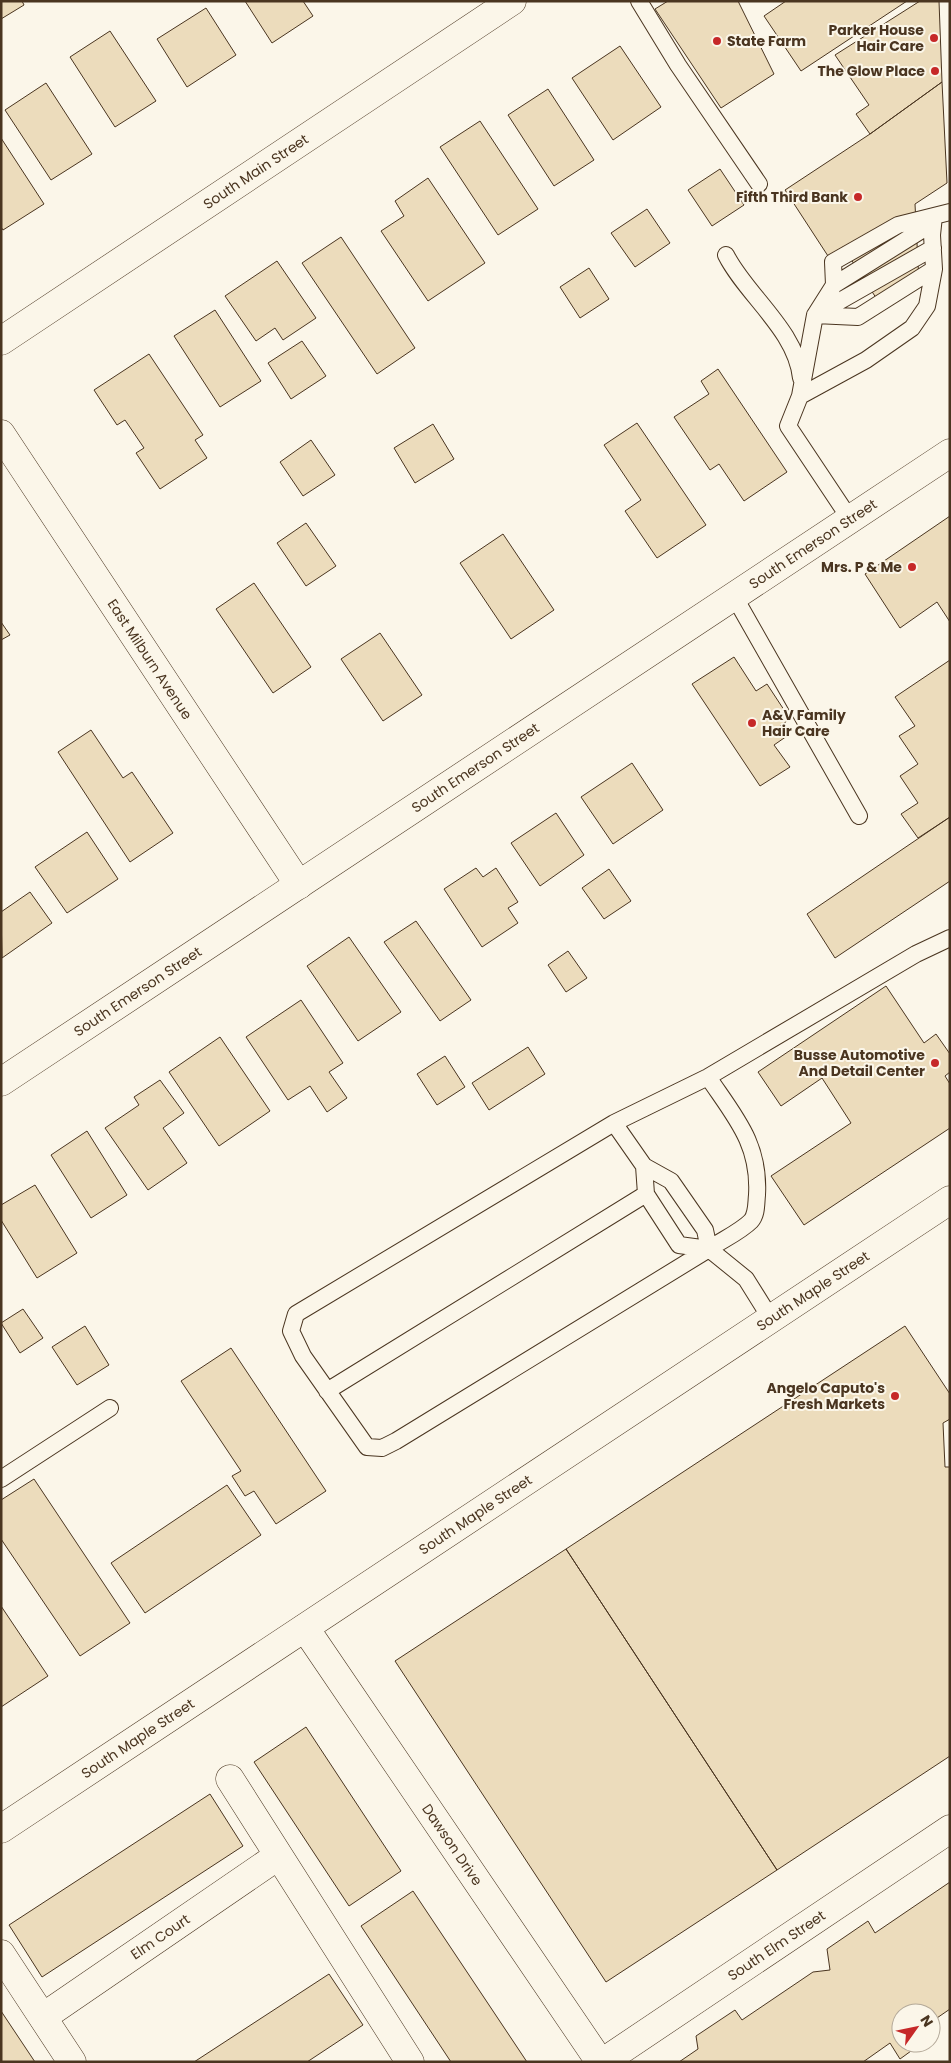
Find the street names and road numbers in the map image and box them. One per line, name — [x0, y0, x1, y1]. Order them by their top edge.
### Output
street label: South Main Street — [199, 129, 312, 214]
street label: South Emerson Street — [745, 494, 881, 594]
street label: East Milburn Avenue — [103, 595, 197, 724]
street label: South Emerson Street — [407, 718, 543, 817]
street label: South Emerson Street — [70, 942, 206, 1041]
street label: South Maple Street — [752, 1246, 873, 1336]
street label: South Maple Street — [415, 1470, 536, 1559]
street label: South Maple Street — [77, 1694, 198, 1783]
street label: Dawson Drive — [417, 1800, 487, 1890]
street label: South Elm Street — [724, 1905, 829, 1986]
street label: Elm Court — [126, 1909, 194, 1964]

